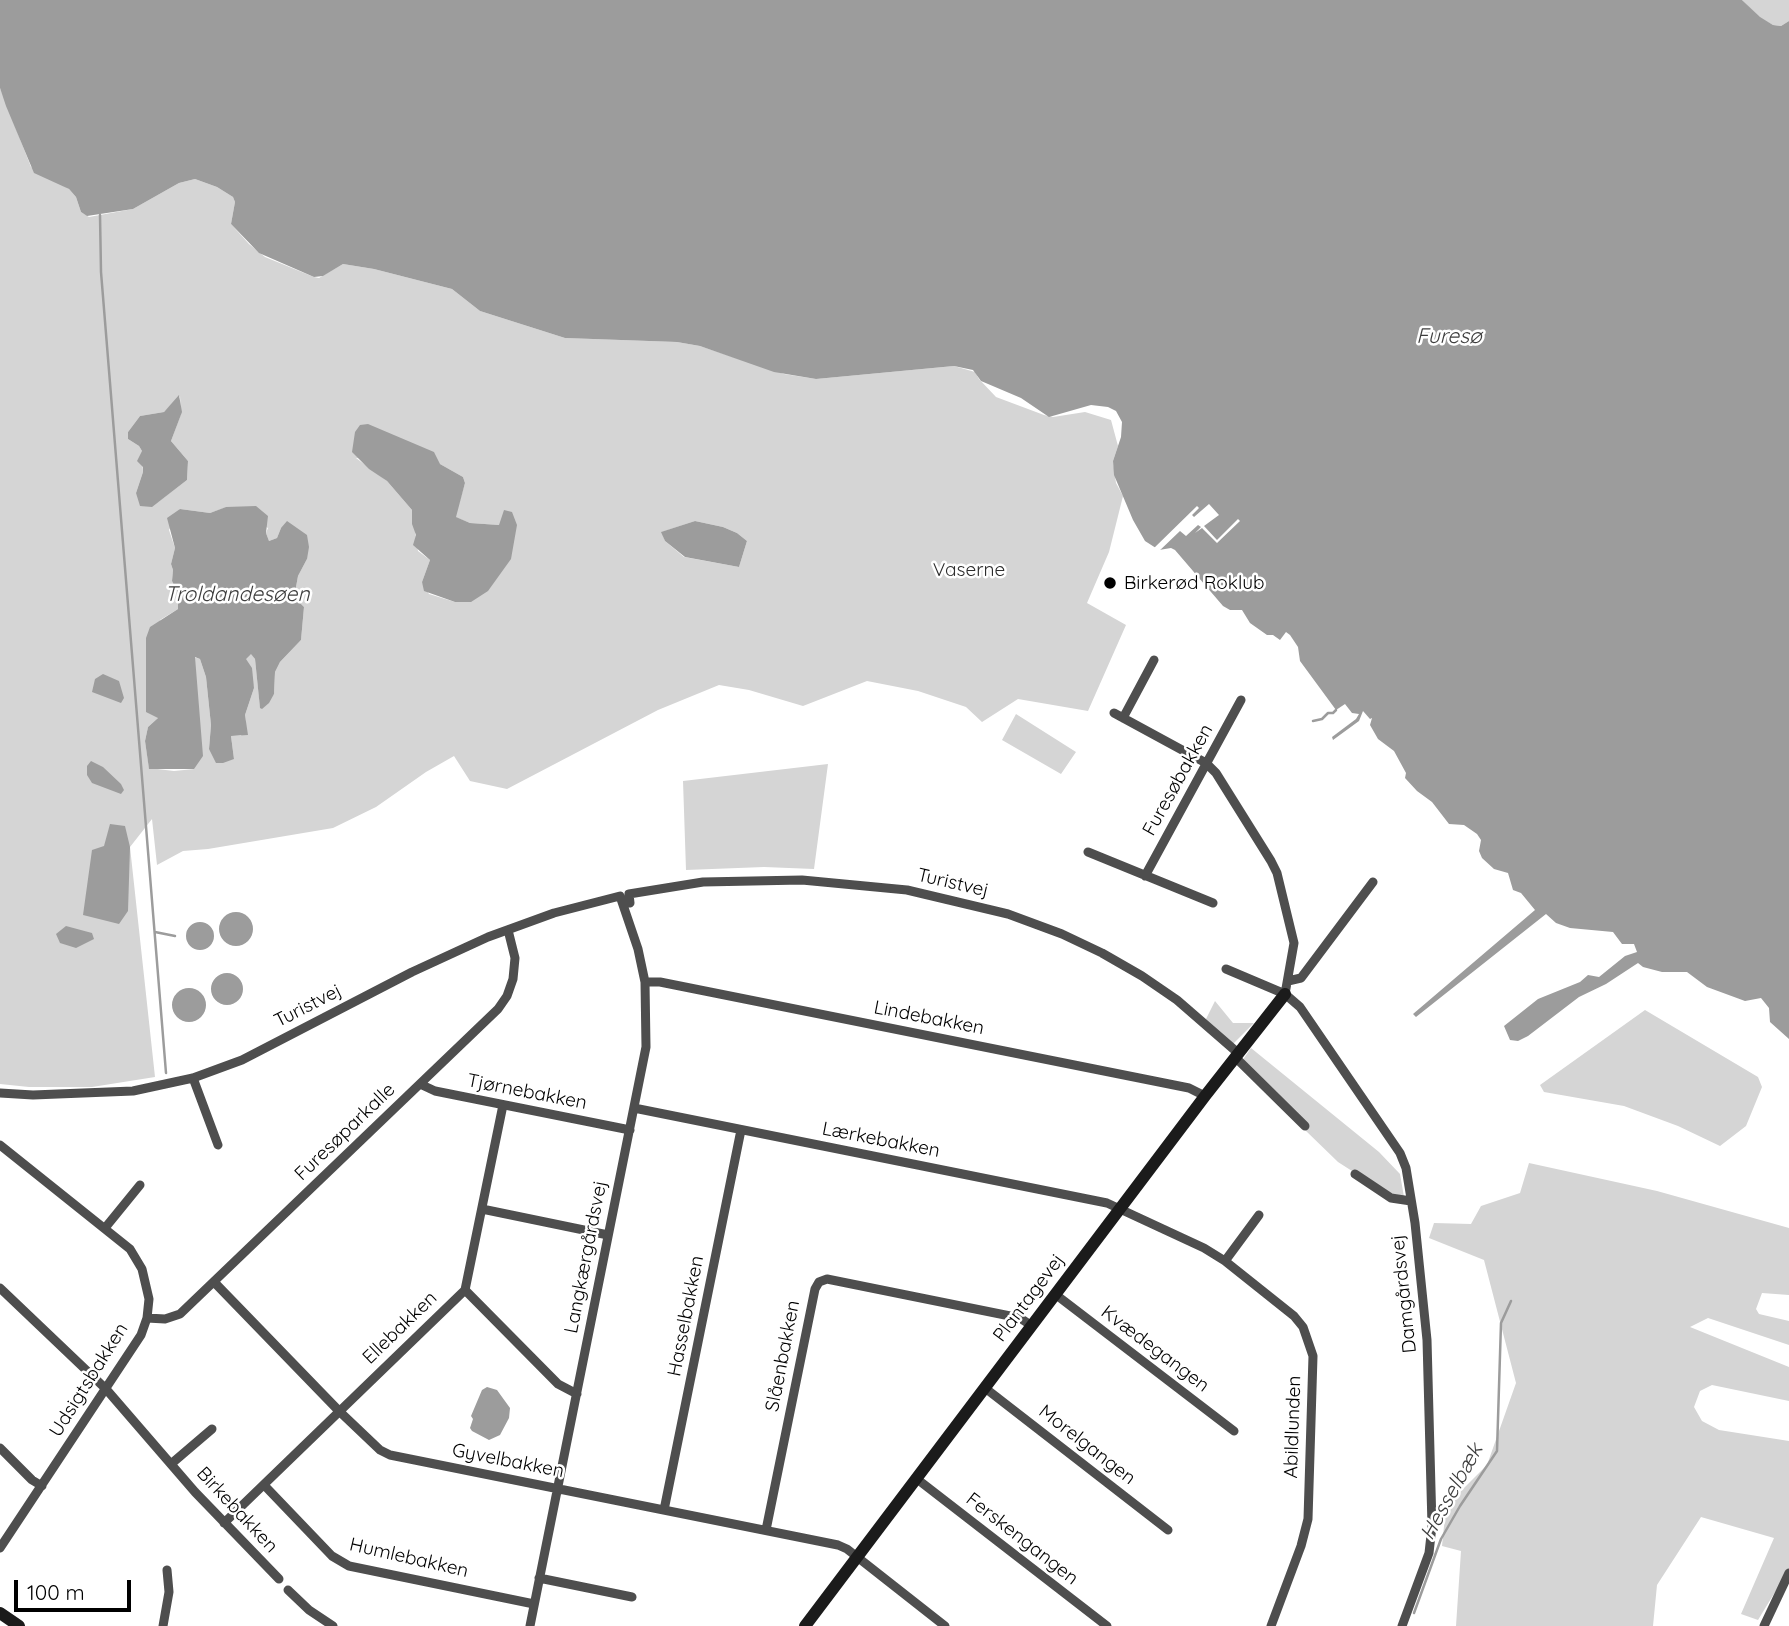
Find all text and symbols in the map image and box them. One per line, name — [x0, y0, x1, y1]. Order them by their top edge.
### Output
water label: Furesø — [1416, 324, 1482, 350]
park label: Vaserne — [933, 559, 1005, 581]
place label: Birkerød Roklub — [1124, 572, 1265, 594]
marker: Birkerød Roklub — [1102, 575, 1118, 591]
water label: Troldandesøen — [164, 582, 310, 608]
street label: Furesøbakken — [1138, 720, 1218, 840]
street label: Turistvej — [915, 864, 991, 902]
street label: Turistvej — [270, 979, 346, 1033]
street label: Lindebakken — [872, 996, 986, 1040]
street label: Tjørnebakken — [465, 1069, 589, 1115]
street label: Furesøparkalle — [290, 1078, 400, 1186]
street label: Lærkebakken — [820, 1117, 942, 1163]
street label: Langkærgårdsvej — [560, 1179, 612, 1335]
street label: Damgårdsvej — [1386, 1234, 1422, 1354]
street label: Plantagevej — [989, 1250, 1069, 1346]
street label: Hasselbakken — [663, 1254, 709, 1378]
street label: Ellebakken — [358, 1287, 442, 1369]
street label: Slåenbakken — [761, 1298, 805, 1414]
street label: Kvædegangen — [1096, 1301, 1214, 1397]
street label: Udsigtsbakken — [45, 1319, 133, 1441]
street label: Abildlunden — [1280, 1375, 1306, 1479]
street label: Morelgangen — [1034, 1400, 1140, 1490]
street label: Gyvelbakken — [450, 1439, 566, 1483]
water label: Hesselbæk — [1415, 1439, 1489, 1545]
street label: Birkebakken — [192, 1462, 282, 1558]
street label: Ferskengangen — [961, 1488, 1083, 1590]
street label: Humlebakken — [347, 1533, 471, 1583]
scale bar — [18, 1566, 135, 1610]
text: 100 m — [27, 1579, 85, 1605]

